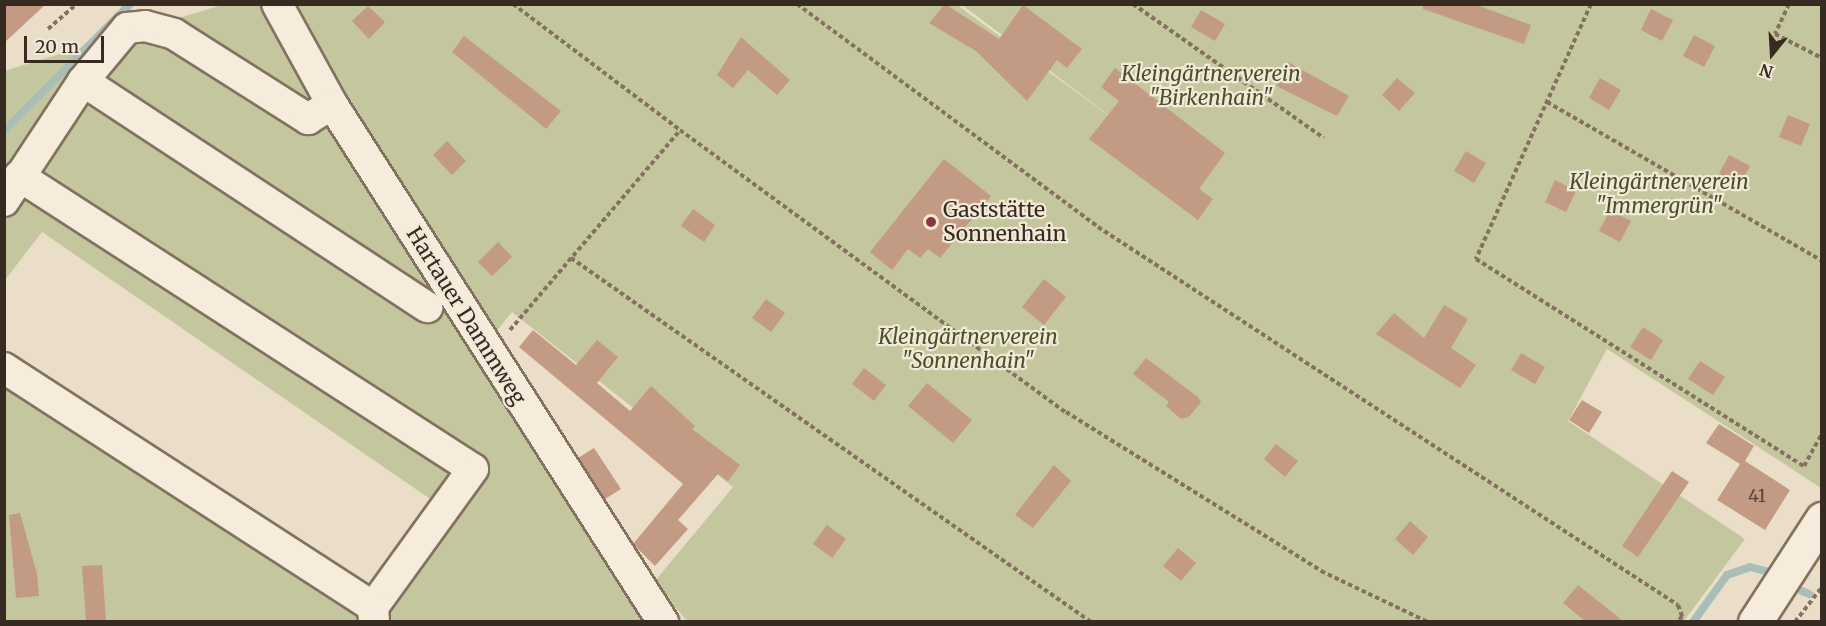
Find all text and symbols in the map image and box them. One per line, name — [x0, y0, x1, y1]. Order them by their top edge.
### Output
scale bar — [27, 24, 106, 62]
north arrow — [1742, 24, 1802, 84]
text: 20 m — [35, 35, 79, 58]
text: N — [1757, 60, 1776, 83]
park label: Kleingärtnerverein "Birkenhain" — [1121, 61, 1301, 111]
park label: Kleingärtnerverein "Immergrün" — [1569, 169, 1749, 219]
place label: Gaststätte Sonnenhain — [943, 197, 1067, 247]
marker: Gaststätte Sonnenhain — [924, 215, 938, 229]
street label: Hartauer Dammweg — [401, 222, 531, 410]
park label: Kleingärtnerverein "Sonnenhain" — [878, 324, 1058, 374]
house number: 41 — [1748, 485, 1766, 507]

